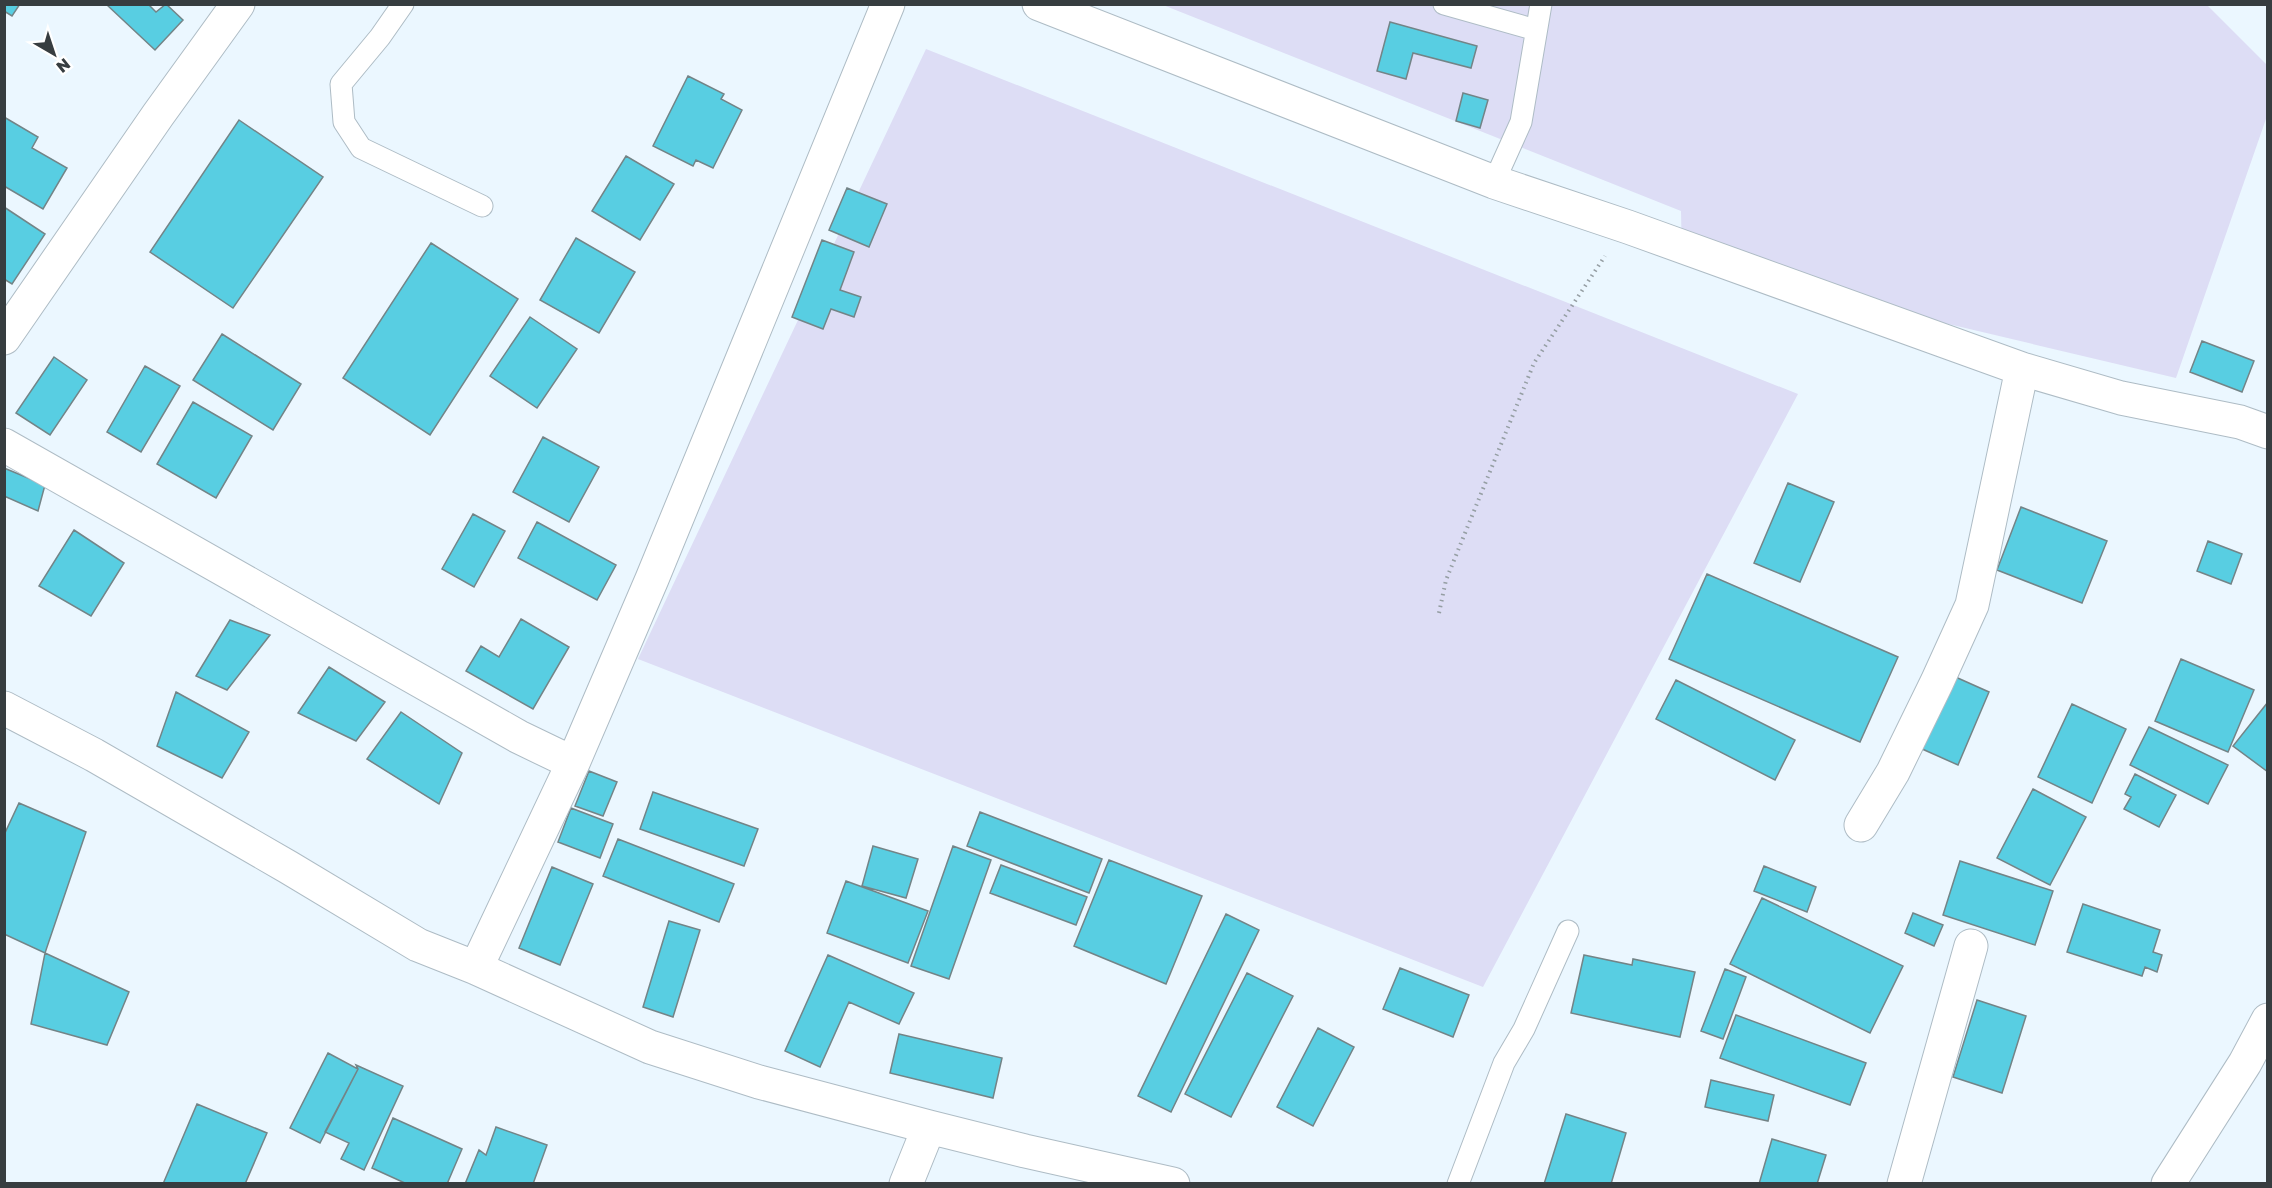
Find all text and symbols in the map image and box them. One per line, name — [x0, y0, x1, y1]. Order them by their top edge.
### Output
north arrow — [24, 24, 84, 84]
text: N — [52, 54, 74, 77]

